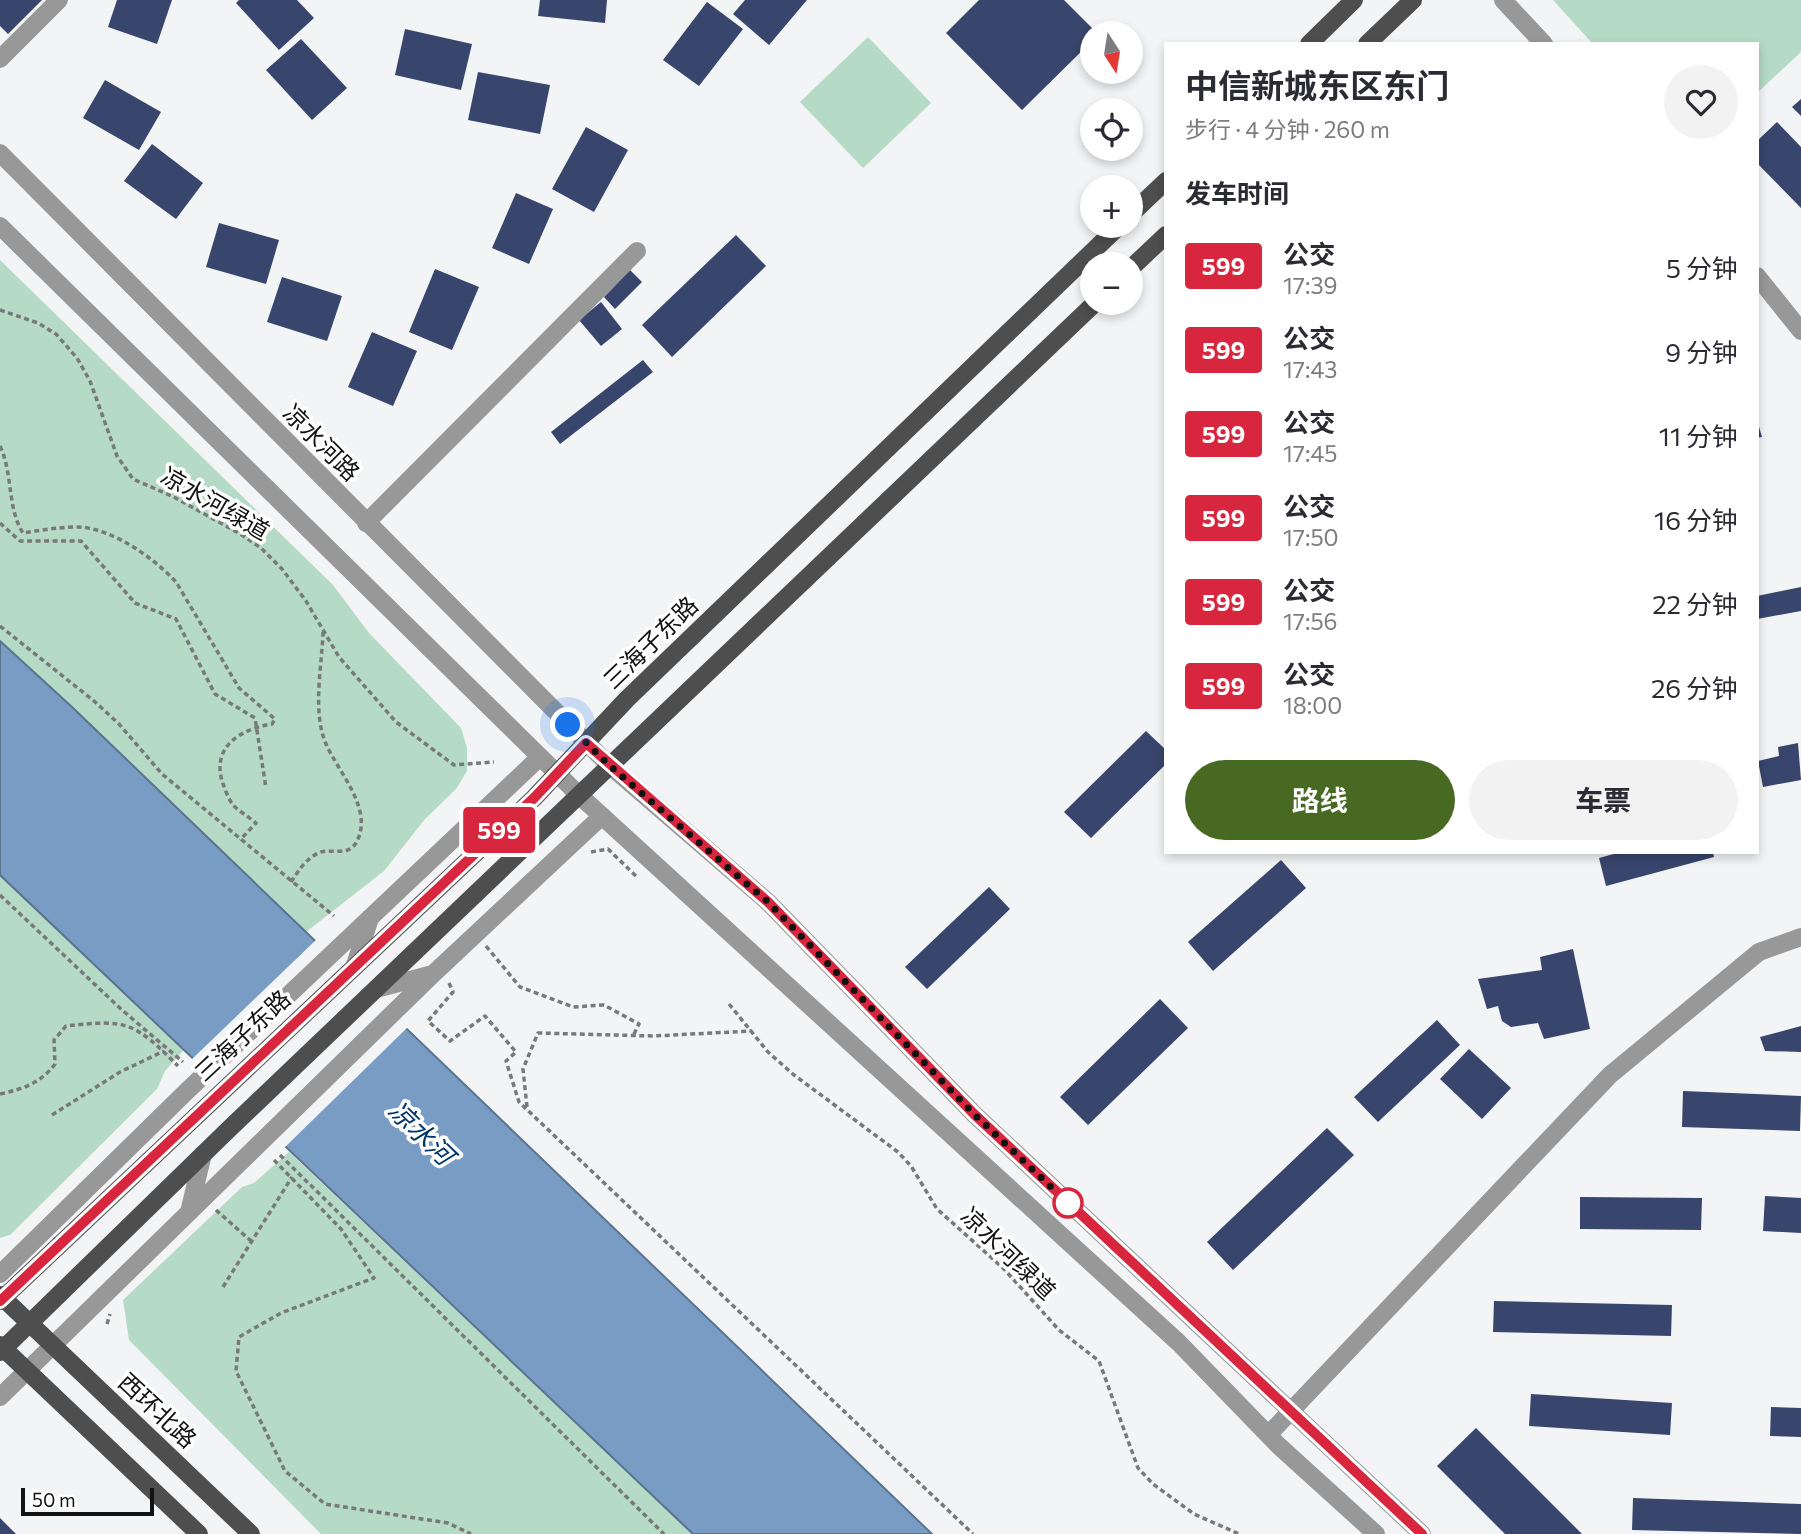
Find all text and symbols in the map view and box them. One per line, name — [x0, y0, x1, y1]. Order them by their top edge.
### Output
north arrow — [1080, 21, 1143, 84]
map controls — [1080, 21, 1143, 315]
text: 中信新城东区东门 — [1185, 64, 1449, 105]
button: heart — [1664, 65, 1738, 139]
button: locate — [1080, 98, 1143, 161]
text: 步行 · 4 分钟 · 260 m — [1185, 115, 1390, 143]
button: + — [1080, 175, 1143, 238]
text: 发车时间 — [1185, 177, 1289, 208]
text: 公交 — [1283, 238, 1335, 269]
text: 599 — [1202, 251, 1245, 280]
button: − — [1080, 252, 1143, 315]
text: 5 分钟 — [1666, 252, 1738, 283]
text: 17:39 — [1283, 271, 1338, 299]
text: 公交 — [1283, 322, 1335, 353]
text: 599 — [1202, 335, 1245, 364]
text: 9 分钟 — [1665, 336, 1738, 367]
text: 17:43 — [1283, 355, 1337, 383]
street label: 凉水河路 — [278, 398, 366, 486]
text: 公交 — [1283, 406, 1335, 437]
text: 599 — [1202, 419, 1245, 448]
text: 11 分钟 — [1659, 420, 1738, 451]
text: 17:45 — [1283, 439, 1337, 467]
street label: 凉水河绿道 — [157, 460, 275, 545]
text: 公交 — [1283, 490, 1335, 521]
text: 599 — [1202, 503, 1245, 532]
text: 16 分钟 — [1654, 504, 1738, 535]
text: 17:50 — [1283, 523, 1339, 551]
text: 公交 — [1283, 574, 1335, 605]
text: 599 — [1202, 587, 1245, 616]
text: 22 分钟 — [1652, 588, 1738, 619]
street label: 三海子东路 — [597, 590, 703, 694]
text: 17:56 — [1283, 607, 1338, 635]
text: 公交 — [1283, 658, 1335, 689]
text: 599 — [1202, 671, 1245, 700]
text: 26 分钟 — [1651, 672, 1738, 703]
text: 18:00 — [1283, 691, 1342, 719]
your location — [550, 707, 585, 742]
button: 路线 — [1185, 760, 1455, 840]
button: 车票 — [1469, 760, 1738, 840]
line badge: 599 — [459, 807, 539, 853]
text: 599 — [477, 815, 521, 844]
street label: 三海子东路 — [188, 983, 296, 1086]
water label: 凉水河 — [383, 1094, 464, 1174]
unlabelled marker — [1053, 1188, 1083, 1218]
street label: 凉水河绿道 — [956, 1201, 1062, 1305]
street label: 西环北路 — [113, 1367, 203, 1453]
scale bar — [21, 1485, 154, 1517]
text: 50 m — [32, 1488, 76, 1511]

